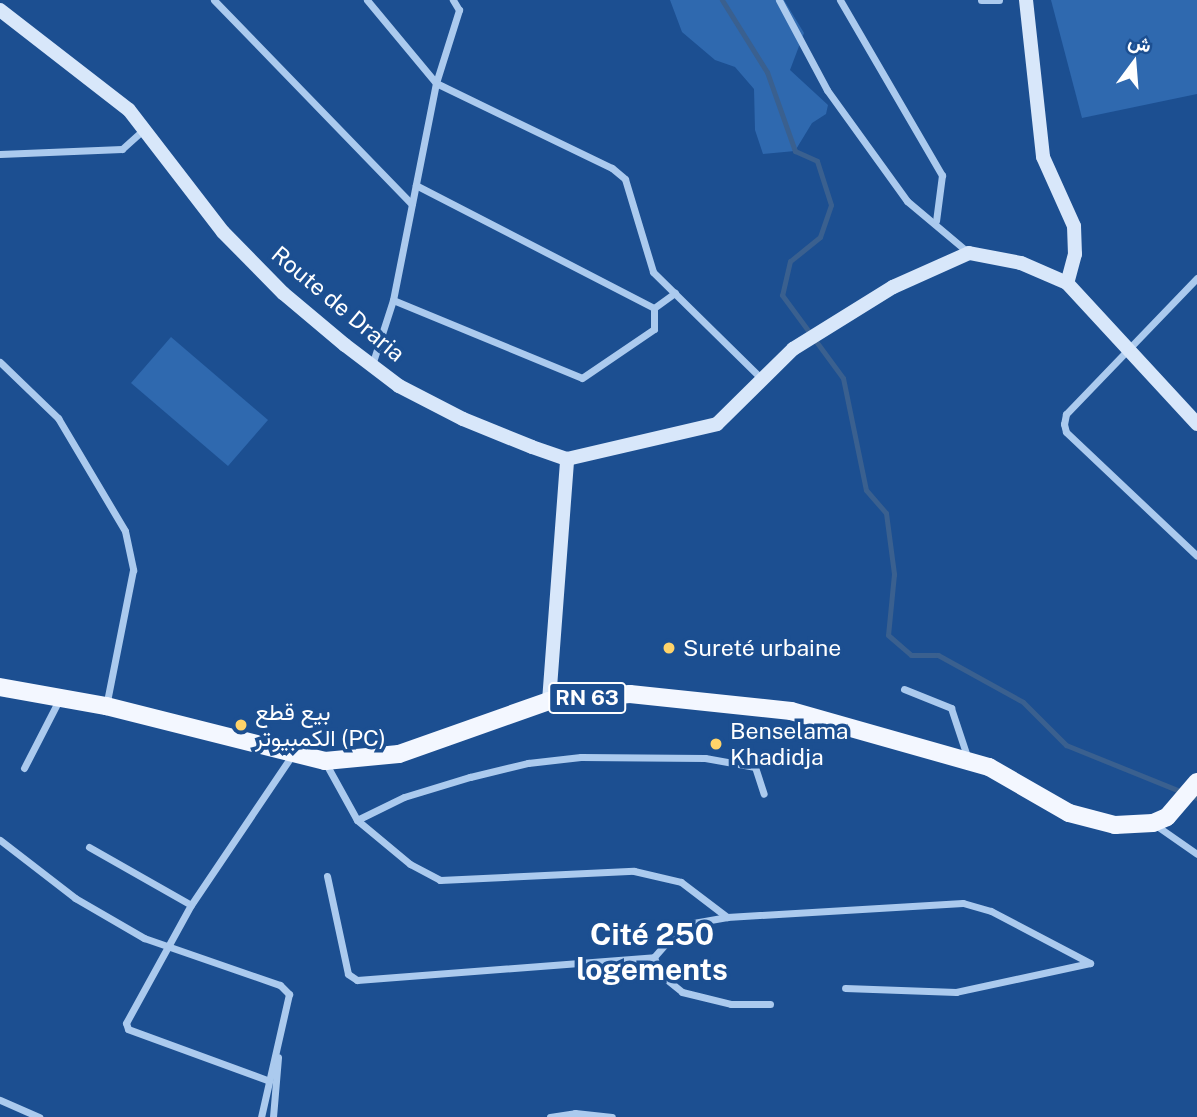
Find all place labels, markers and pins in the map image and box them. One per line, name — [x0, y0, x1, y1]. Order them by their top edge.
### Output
place label: Sureté urbaine — [683, 634, 841, 662]
marker: Sureté urbaine — [661, 640, 677, 656]
place label: بيع قطع الكمبيوتر (PC) — [255, 698, 386, 752]
marker: بيع قطع الكمبيوتر (PC) — [233, 717, 249, 733]
place label: Benselama Khadidja — [730, 717, 849, 771]
marker: Benselama Khadidja — [708, 736, 724, 752]

